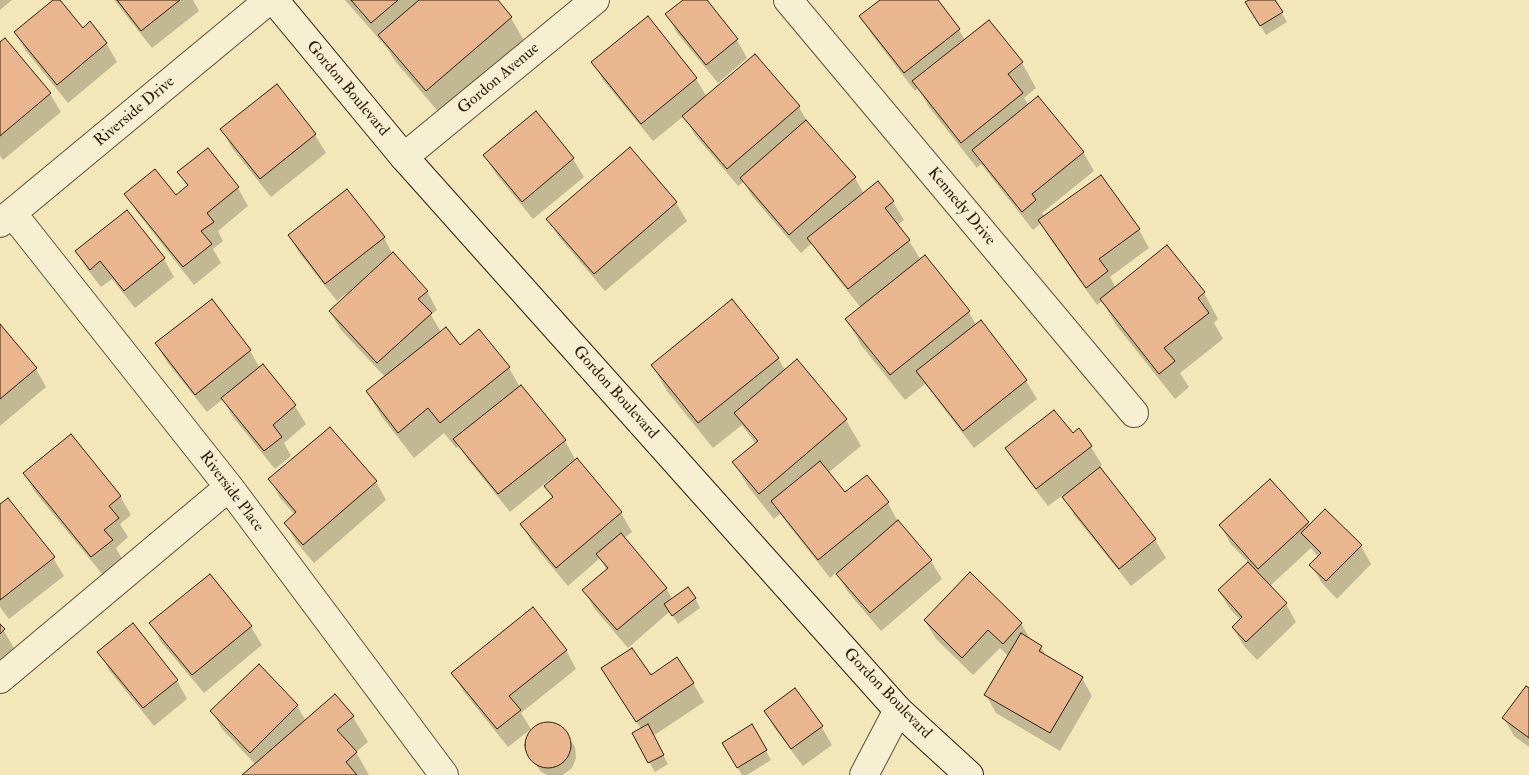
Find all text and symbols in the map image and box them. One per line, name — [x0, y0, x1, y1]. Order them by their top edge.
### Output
street label: Gordon Boulevard — [302, 37, 392, 141]
street label: Gordon Avenue — [454, 39, 544, 119]
street label: Riverside Drive — [91, 73, 179, 151]
street label: Kennedy Drive — [923, 164, 999, 250]
street label: Gordon Boulevard — [568, 343, 662, 443]
street label: Riverside Place — [194, 448, 268, 536]
street label: Gordon Boulevard — [839, 645, 935, 743]

